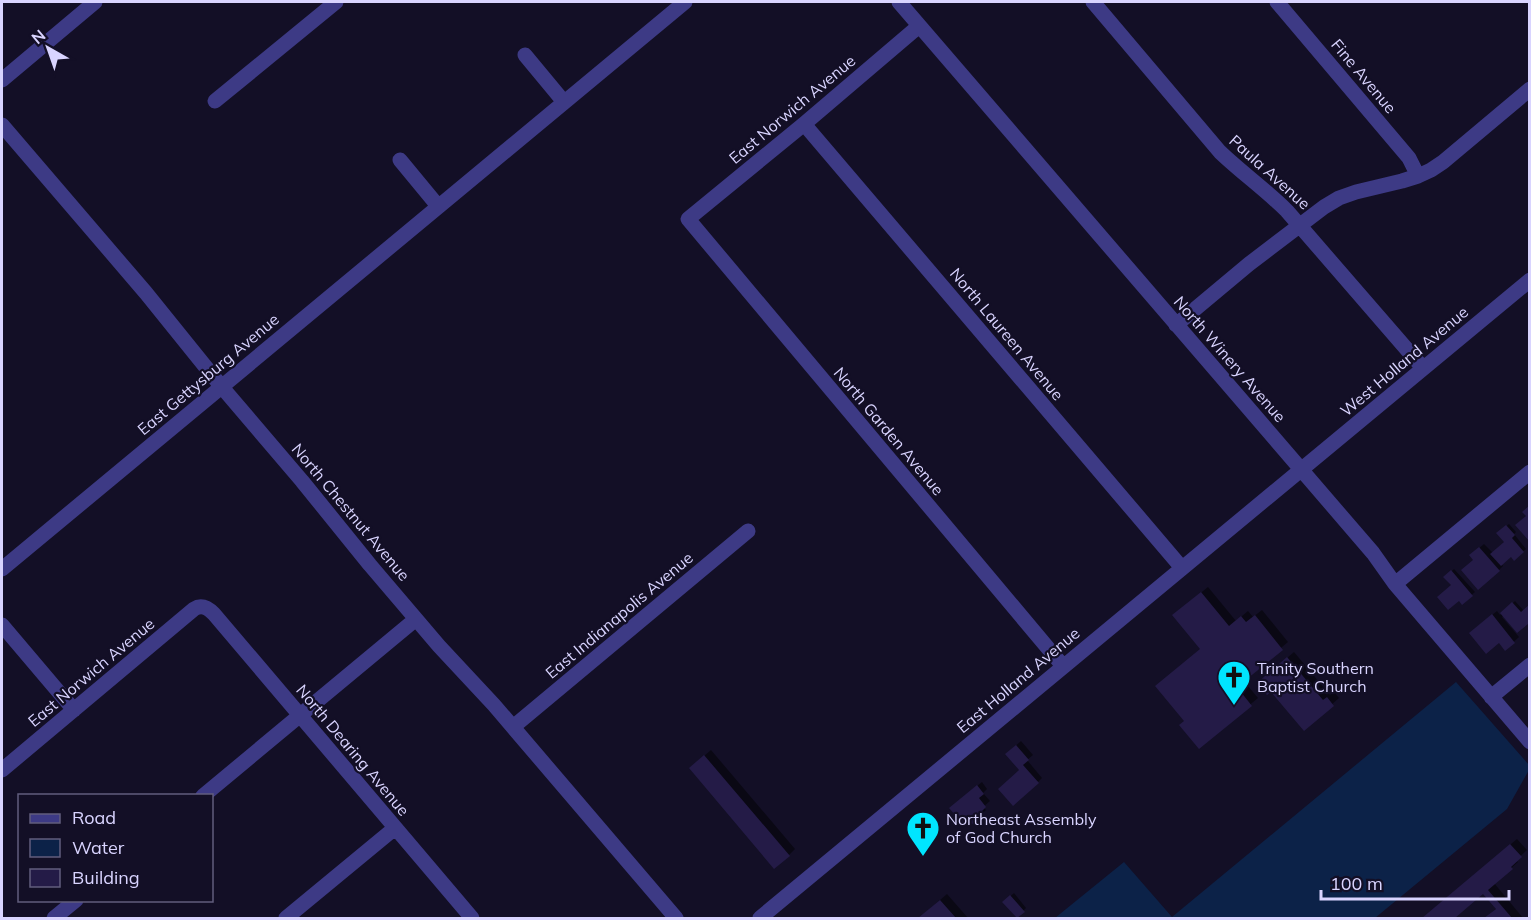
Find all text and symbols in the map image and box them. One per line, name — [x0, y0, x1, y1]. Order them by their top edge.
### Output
north arrow — [18, 18, 78, 78]
text: N — [27, 25, 49, 48]
street label: Fine Avenue — [1327, 35, 1401, 117]
street label: East Norwich Avenue — [725, 50, 859, 168]
street label: Paula Avenue — [1225, 130, 1315, 214]
street label: North Laureen Avenue — [946, 264, 1068, 404]
street label: North Winery Avenue — [1170, 292, 1290, 426]
street label: West Holland Avenue — [1336, 302, 1472, 420]
street label: East Gettysburg Avenue — [133, 309, 283, 439]
street label: North Garden Avenue — [830, 363, 948, 499]
street label: North Chestnut Avenue — [288, 439, 414, 585]
street label: East Indianapolis Avenue — [541, 547, 697, 683]
street label: East Norwich Avenue — [24, 613, 158, 731]
street label: East Holland Avenue — [953, 623, 1083, 737]
place label: Trinity Southern Baptist Church — [1257, 658, 1374, 696]
church icon: Trinity Southern Baptist Church — [1216, 659, 1252, 706]
street label: North Dearing Avenue — [292, 680, 414, 820]
legend — [18, 794, 213, 902]
text: Road — [72, 806, 116, 829]
place label: Northeast Assembly of God Church — [946, 809, 1097, 847]
church icon: Northeast Assembly of God Church — [905, 810, 941, 857]
text: Water — [72, 836, 125, 859]
scale bar — [1321, 863, 1508, 901]
text: Building — [72, 866, 140, 889]
text: 100 m — [1330, 872, 1383, 895]

